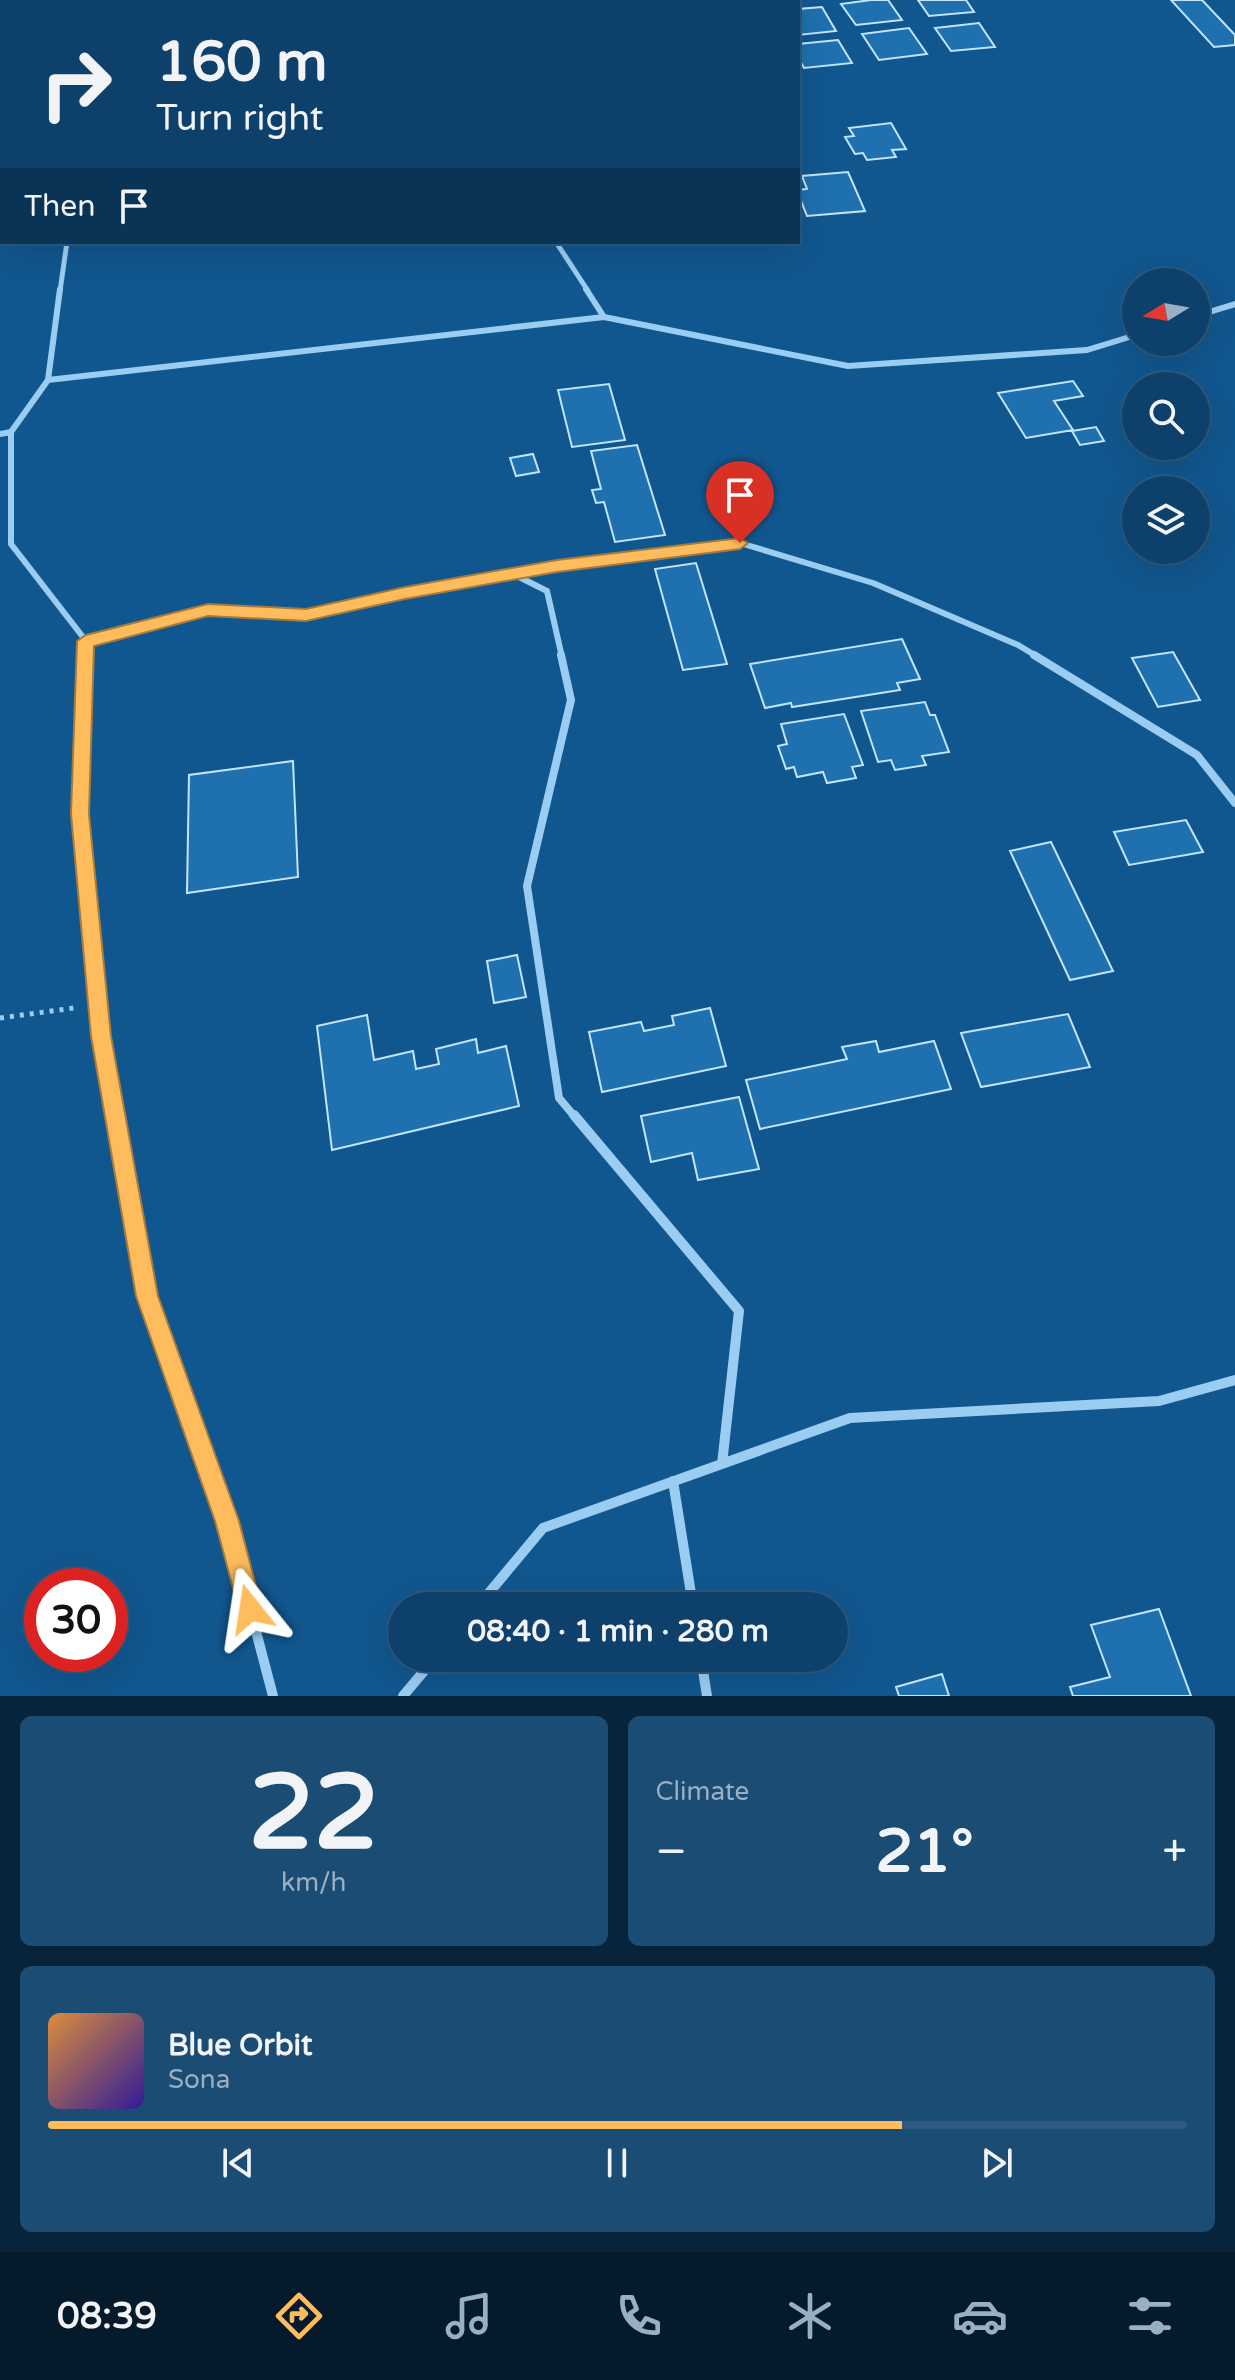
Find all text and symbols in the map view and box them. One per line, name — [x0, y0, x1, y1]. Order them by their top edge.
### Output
text: 160 m — [156, 29, 327, 96]
icon: right — [24, 32, 128, 136]
text: Turn right — [156, 97, 323, 140]
icon: arrive — [112, 184, 156, 228]
text: Then — [24, 188, 96, 225]
north arrow — [1122, 268, 1210, 356]
map controls — [1122, 268, 1210, 564]
button: search — [1122, 372, 1210, 460]
pin — [706, 461, 774, 543]
icon: arrive — [718, 473, 762, 517]
button: layers — [1122, 476, 1210, 564]
position arrow — [208, 1567, 292, 1651]
speed limit sign: 30 — [24, 1568, 128, 1672]
text: 08:40 · 1 min · 280 m — [467, 1613, 769, 1650]
text: 22 — [248, 1752, 379, 1877]
text: Climate — [656, 1776, 749, 1807]
text: 21° — [876, 1816, 974, 1888]
text: − — [656, 1826, 687, 1879]
text: + — [1162, 1826, 1187, 1879]
text: km/h — [281, 1867, 346, 1898]
text: Blue Orbit — [168, 2027, 313, 2064]
text: Sona — [168, 2064, 230, 2095]
icon: previous — [216, 2141, 260, 2185]
icon: pause — [595, 2141, 639, 2185]
icon: next — [975, 2141, 1019, 2185]
icon: directions — [271, 2288, 327, 2344]
icon: music — [441, 2288, 497, 2344]
icon: phone — [611, 2288, 667, 2344]
icon: climate — [782, 2288, 838, 2344]
icon: car — [952, 2288, 1008, 2344]
icon: filters — [1122, 2288, 1178, 2344]
text: 08:39 — [57, 2295, 157, 2338]

